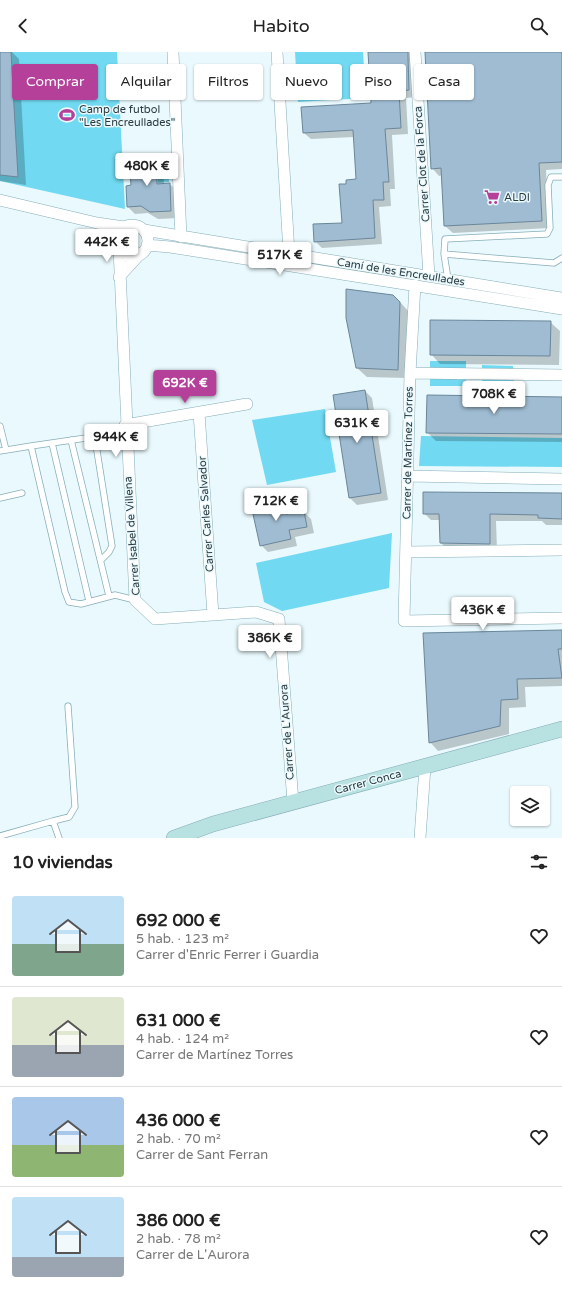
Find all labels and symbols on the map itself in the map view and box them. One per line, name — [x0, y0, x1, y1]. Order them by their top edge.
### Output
place label: Camp de futbol "Les Encreullades" — [79, 103, 175, 129]
sports icon: Camp de futbol "Les Encreullades" — [58, 106, 76, 124]
street label: Carrer Clot de la Forca — [411, 106, 433, 222]
pin: 480K € — [114, 153, 180, 187]
supermarket icon: ALDI — [483, 188, 501, 206]
place label: ALDI — [504, 191, 530, 204]
pin: 442K € — [74, 229, 140, 263]
pin: 517K € — [247, 242, 313, 276]
street label: Camí de les Encreullades — [336, 255, 466, 289]
pin: 692K € — [152, 370, 218, 404]
pin: 708K € — [461, 381, 527, 415]
street label: Carrer de Martínez Torres — [400, 386, 416, 520]
pin: 631K € — [324, 410, 390, 444]
pin: 944K € — [83, 424, 149, 458]
street label: Carrer Carles Salvador — [195, 455, 217, 572]
street label: Carrer Isabel de Villena — [121, 476, 143, 596]
pin: 712K € — [243, 488, 309, 522]
pin: 436K € — [450, 597, 516, 631]
pin: 386K € — [237, 625, 303, 659]
street label: Carrer de L'Aurora — [277, 684, 297, 780]
street label: Carrer Conca — [333, 767, 403, 797]

